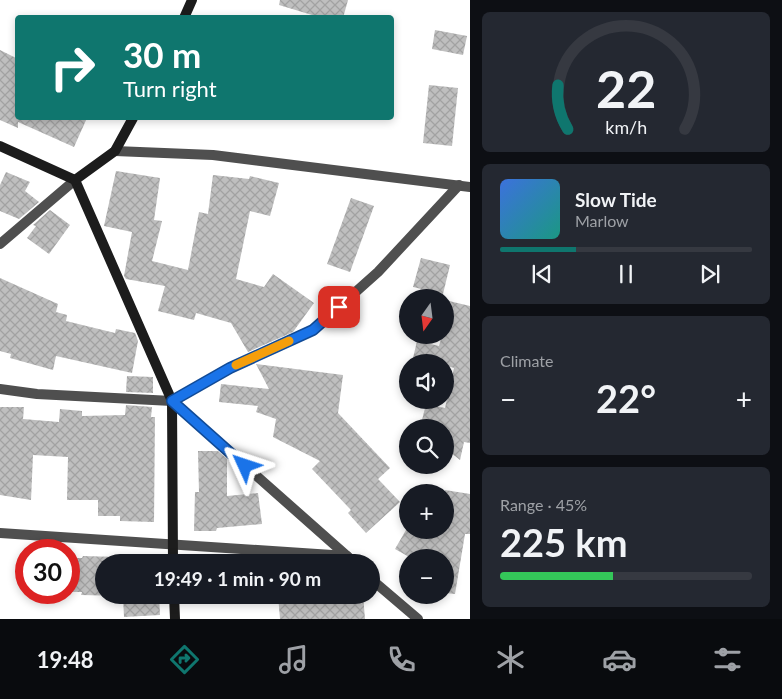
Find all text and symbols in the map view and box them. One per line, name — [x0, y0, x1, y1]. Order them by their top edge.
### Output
text: 30 m — [123, 33, 201, 75]
icon: right — [40, 35, 105, 100]
text: 22 — [596, 57, 656, 119]
text: Turn right — [123, 75, 217, 102]
text: km/h — [605, 116, 647, 138]
text: Slow Tide — [575, 188, 657, 211]
text: Marlow — [575, 211, 629, 230]
icon: previous — [528, 260, 556, 288]
icon: pause — [612, 260, 640, 288]
icon: next — [696, 260, 724, 288]
pin — [318, 286, 360, 328]
north arrow — [399, 289, 454, 344]
map controls — [399, 289, 454, 604]
icon: arrive — [325, 293, 353, 321]
text: Climate — [500, 351, 553, 370]
button: sound — [399, 354, 454, 409]
text: 22° — [596, 375, 656, 421]
text: − — [500, 382, 516, 416]
text: + — [736, 382, 752, 416]
button: search — [399, 419, 454, 474]
position arrow — [218, 439, 270, 491]
button: + — [399, 484, 454, 539]
text: Range · 45% — [500, 495, 587, 514]
text: 225 km — [500, 519, 628, 565]
speed limit sign: 30 — [15, 539, 80, 604]
button: − — [399, 549, 454, 604]
text: 19:49 · 1 min · 90 m — [154, 567, 321, 590]
icon: directions — [167, 642, 202, 677]
icon: music — [276, 642, 311, 677]
icon: phone — [384, 642, 419, 677]
icon: climate — [493, 642, 528, 677]
icon: car — [602, 642, 637, 677]
icon: filters — [710, 642, 745, 677]
text: 19:48 — [37, 646, 94, 673]

